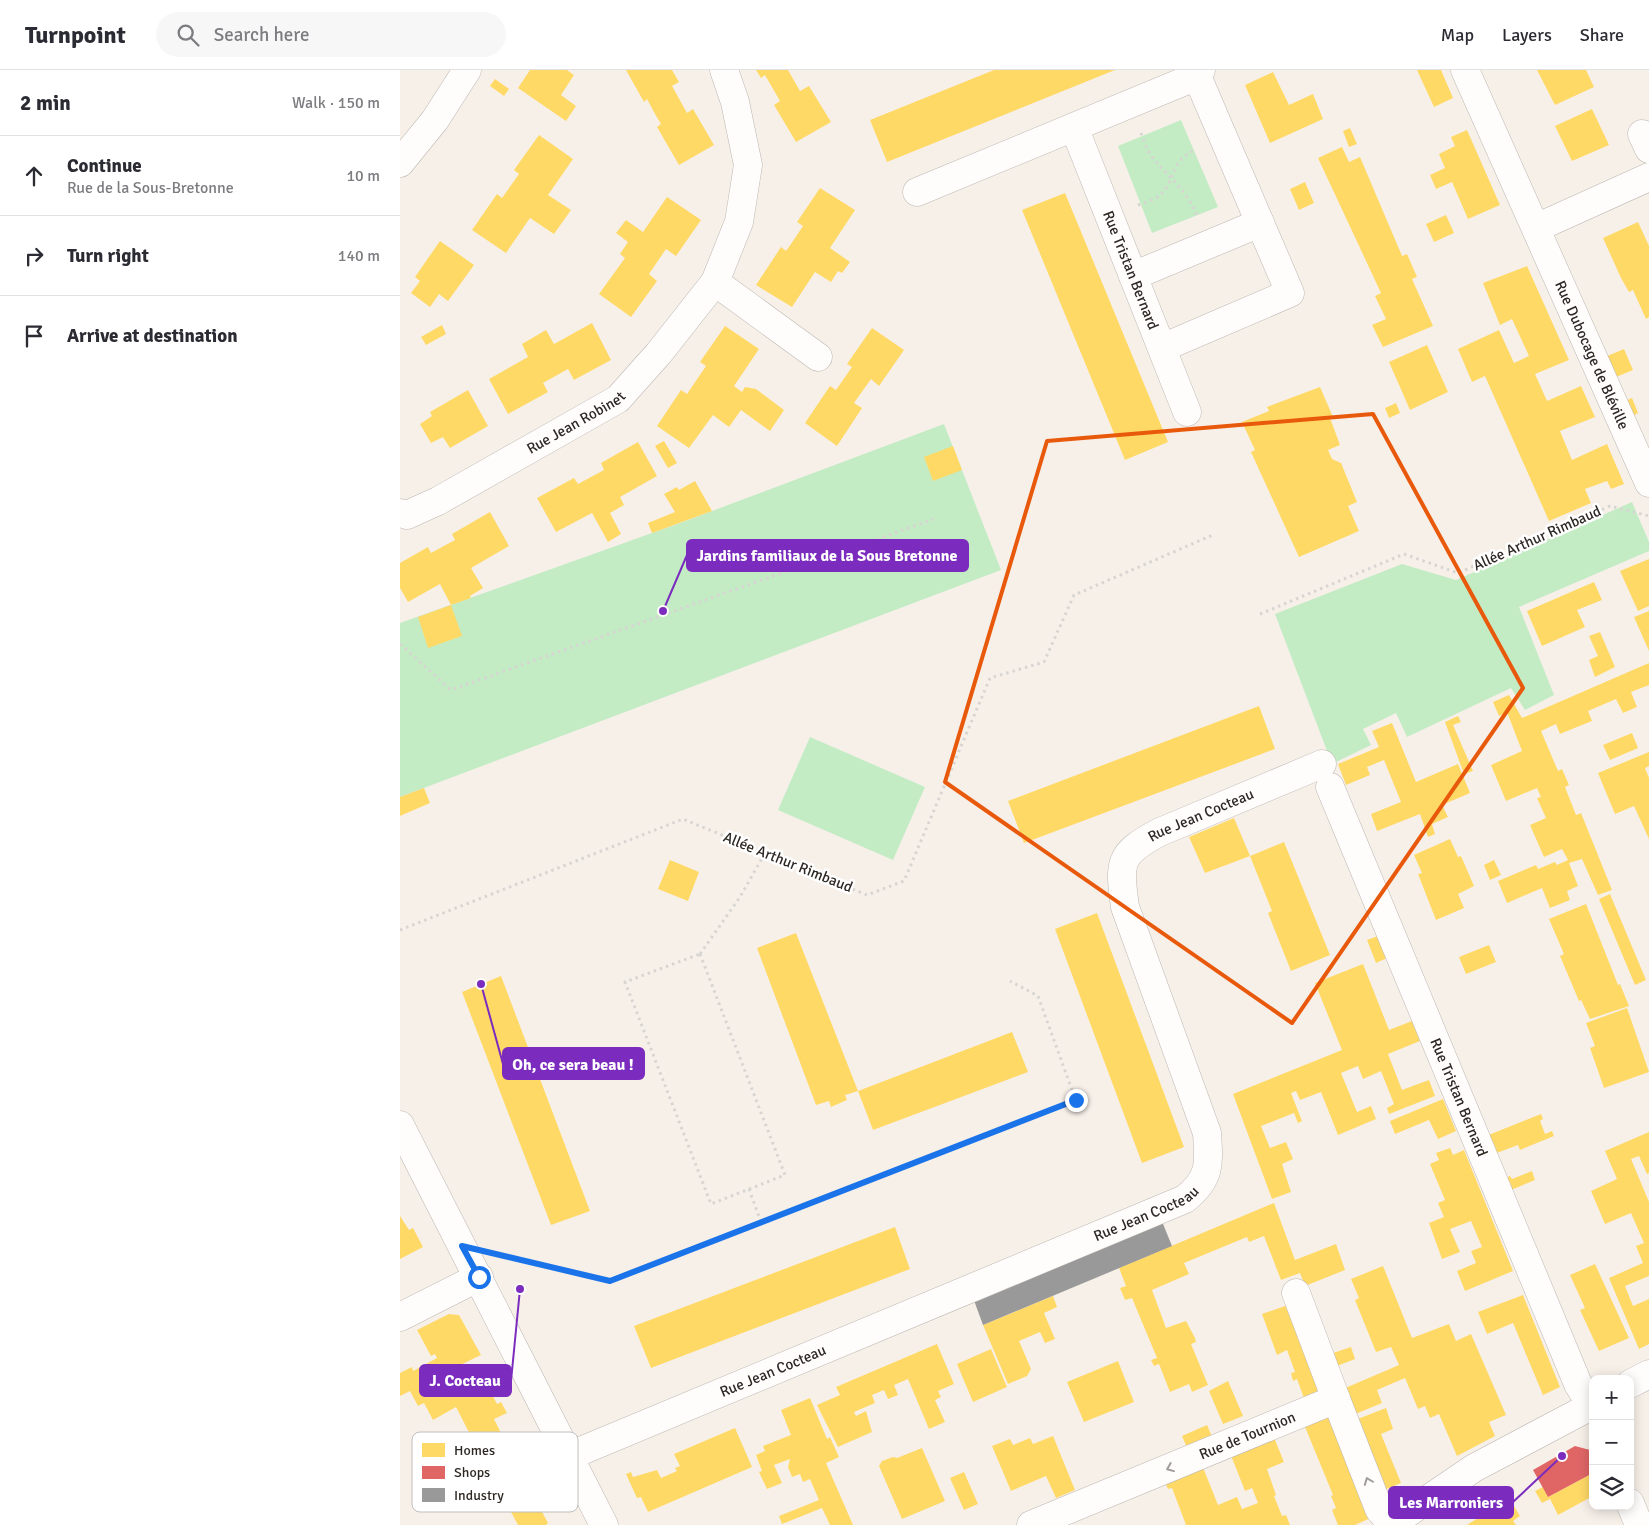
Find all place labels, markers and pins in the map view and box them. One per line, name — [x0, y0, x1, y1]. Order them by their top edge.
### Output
callout: Jardins familiaux de la Sous Bretonne — [687, 540, 968, 571]
callout: Oh, ce sera beau ! — [503, 1048, 644, 1079]
callout: J. Cocteau — [420, 1365, 511, 1396]
callout: Les Marroniers — [1389, 1487, 1513, 1518]

